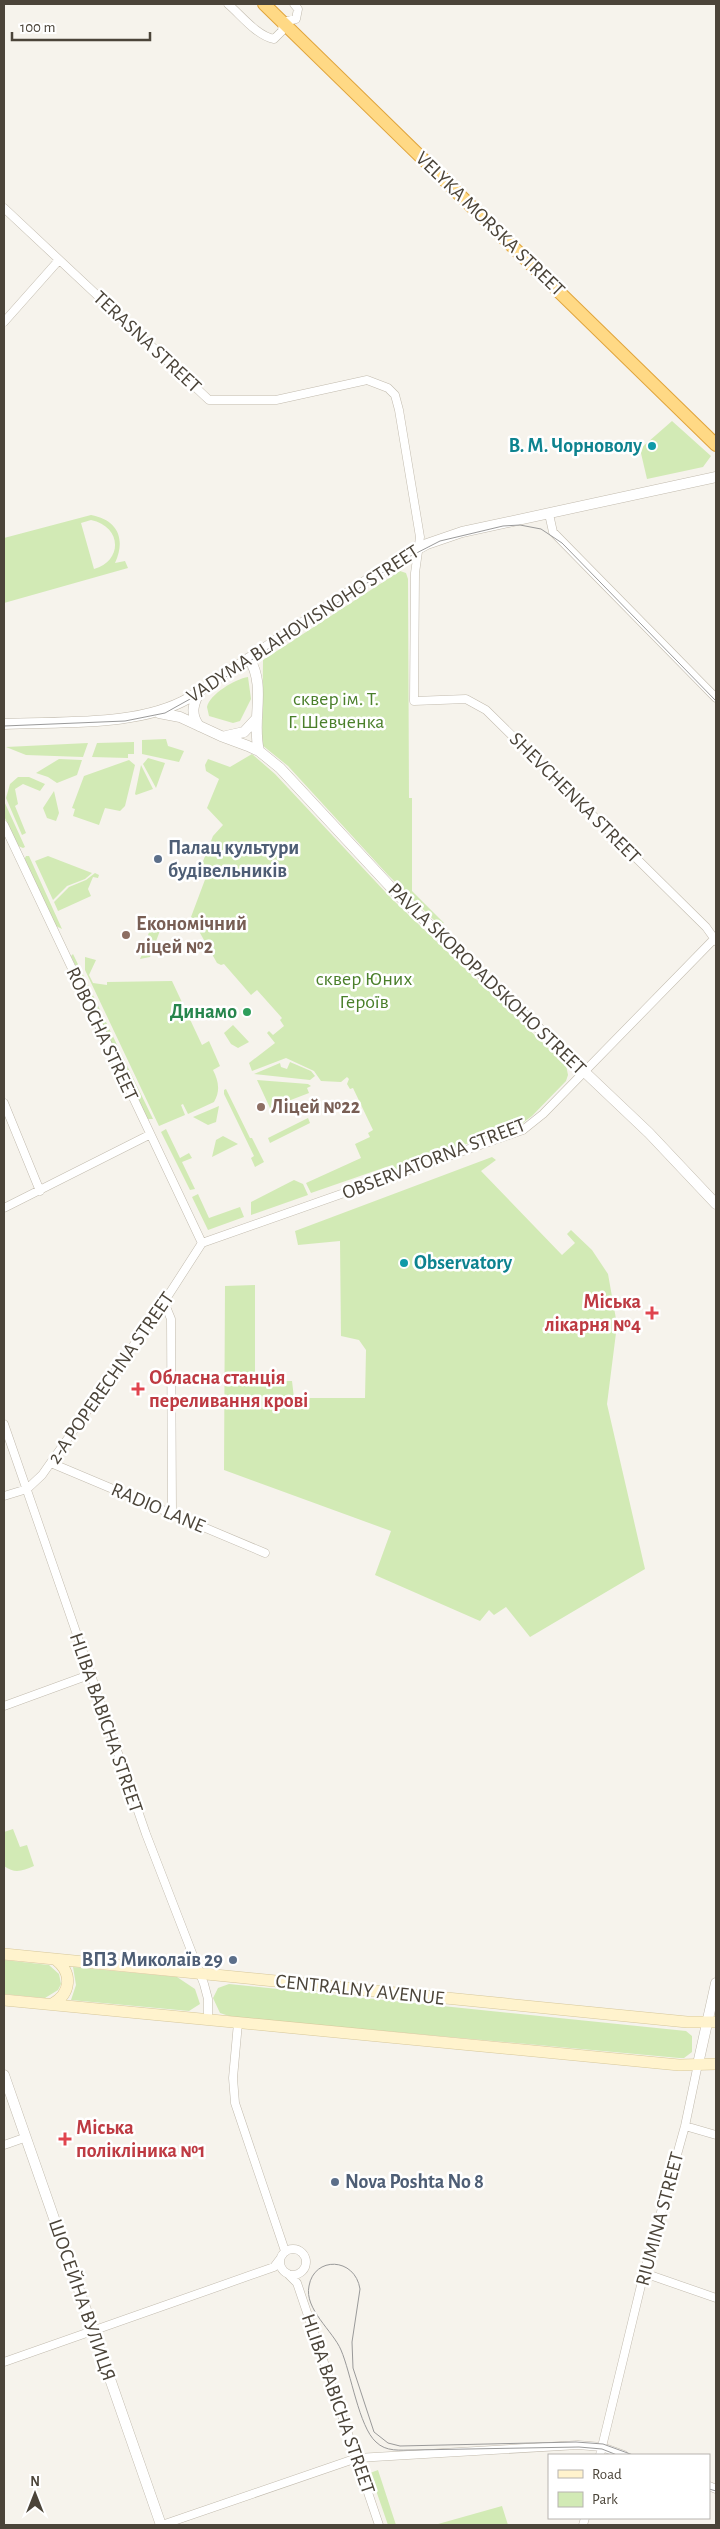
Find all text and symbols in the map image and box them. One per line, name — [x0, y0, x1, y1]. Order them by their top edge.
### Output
scale bar — [12, 10, 150, 42]
text: 100 m — [20, 20, 55, 35]
street label: VELYKA MORSKA STREET — [412, 148, 568, 300]
street label: TERASNA STREET — [89, 287, 205, 397]
place label: В. М. Чорноволу — [508, 436, 642, 456]
marker: В. М. Чорноволу — [646, 440, 658, 452]
street label: VADYMA BLAHOVISNOHO STREET — [183, 541, 423, 707]
park label: сквер ім. Т. Г. Шевченка — [288, 689, 384, 732]
street label: SHEVCHENKA STREET — [506, 729, 644, 867]
place label: Палац культури будівельників — [168, 838, 299, 881]
marker: Палац культури будівельників — [152, 853, 164, 865]
street label: PAVLA SKOROPADSKOHO STREET — [384, 879, 590, 1079]
place label: Економічний ліцей №2 — [136, 914, 247, 957]
marker: Економічний ліцей №2 — [120, 929, 132, 941]
street label: ROBOCHA STREET — [62, 964, 142, 1104]
park label: сквер Юних Героїв — [316, 969, 412, 1012]
place label: Динамо — [170, 1002, 237, 1022]
marker: Динамо — [241, 1006, 253, 1018]
place label: Ліцей №22 — [271, 1097, 360, 1117]
marker: Ліцей №22 — [255, 1101, 267, 1113]
street label: OBSERVATORNA STREET — [339, 1115, 529, 1203]
place label: Observatory — [414, 1253, 512, 1273]
marker: Observatory — [398, 1257, 410, 1269]
street label: 2-A POPERECHNA STREET — [44, 1288, 178, 1467]
place label: Міська лікарня №4 — [545, 1292, 642, 1335]
marker: Міська лікарня №4 — [645, 1306, 659, 1320]
place label: Обласна станція переливання крові — [149, 1368, 308, 1411]
marker: Обласна станція переливання крові — [131, 1382, 145, 1396]
street label: RADIO LANE — [108, 1479, 208, 1537]
street label: HLIBA BABICHA STREET — [66, 1630, 146, 1816]
place label: ВПЗ Миколаїв 29 — [81, 1950, 223, 1970]
marker: ВПЗ Миколаїв 29 — [227, 1954, 239, 1966]
street label: CENTRALNY AVENUE — [275, 1971, 446, 2009]
place label: Міська полікліника №1 — [76, 2118, 205, 2161]
marker: Міська полікліника №1 — [58, 2132, 72, 2146]
street label: RIUMINA STREET — [633, 2150, 688, 2288]
place label: Nova Poshta No 8 — [345, 2172, 484, 2192]
marker: Nova Poshta No 8 — [329, 2176, 341, 2188]
street label: ШОСЕЙНА ВУЛИЦЯ — [45, 2216, 119, 2384]
street label: HLIBA BABICHA STREET — [298, 2311, 378, 2497]
legend — [548, 2454, 710, 2519]
text: Road — [592, 2467, 622, 2482]
north arrow — [10, 2469, 60, 2519]
text: N — [30, 2475, 40, 2489]
text: Park — [592, 2492, 618, 2507]

